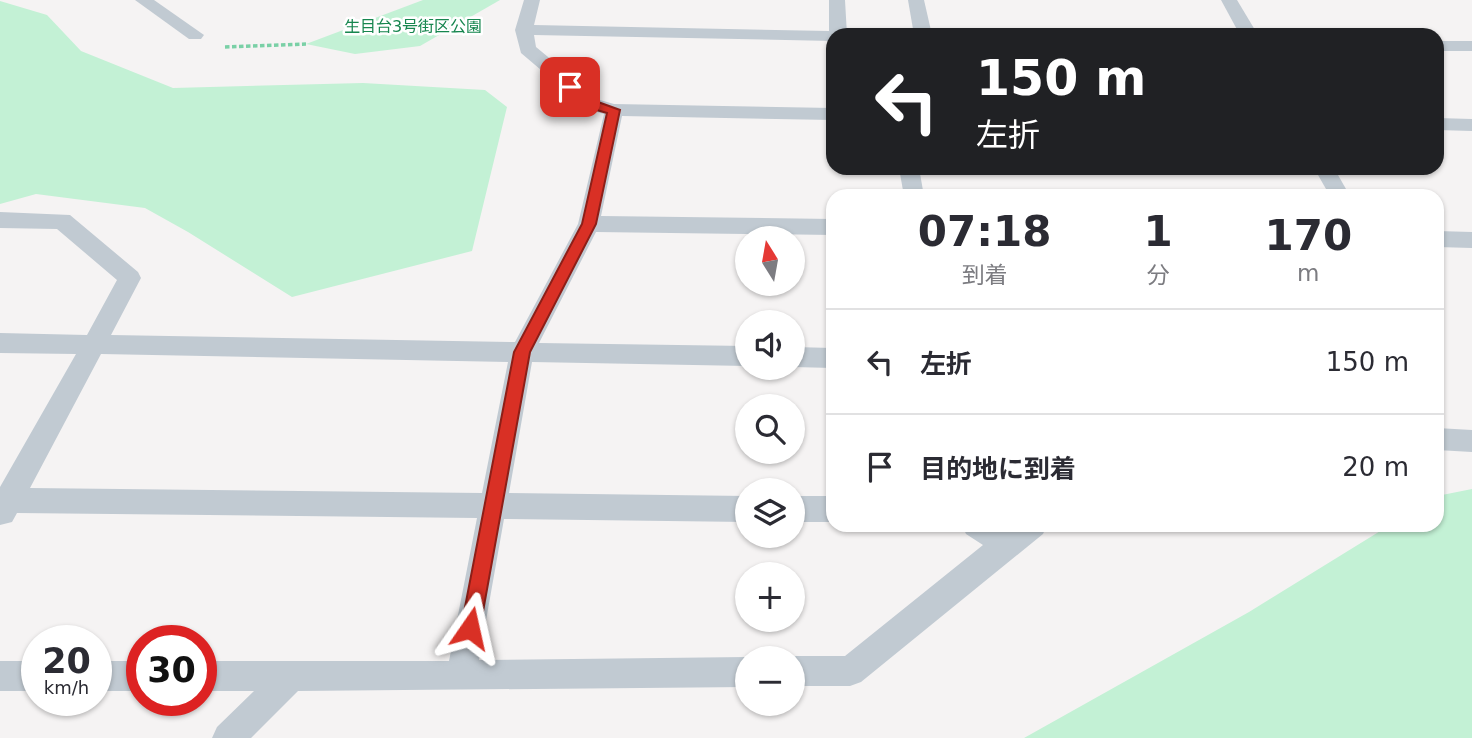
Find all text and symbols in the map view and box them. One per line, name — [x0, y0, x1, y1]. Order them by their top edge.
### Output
park label: 生目台3号街区公園 — [344, 17, 482, 36]
text: 150 m — [976, 50, 1146, 107]
icon: left — [861, 56, 952, 147]
pin — [540, 57, 600, 117]
icon: arrive — [551, 68, 589, 106]
text: 左折 — [976, 116, 1040, 154]
text: 07:18 — [918, 207, 1052, 256]
text: 1 — [1143, 207, 1173, 256]
text: 170 — [1264, 211, 1352, 260]
north arrow — [735, 226, 805, 296]
map controls — [735, 226, 805, 716]
text: m — [1297, 260, 1320, 286]
text: 到着 — [962, 262, 1008, 288]
text: 分 — [1147, 262, 1170, 288]
button: sound — [735, 310, 805, 380]
icon: left — [861, 343, 899, 381]
text: 150 m — [1326, 347, 1409, 377]
text: 左折 — [920, 349, 972, 379]
button: search — [735, 394, 805, 464]
icon: arrive — [861, 448, 899, 486]
text: 20 m — [1342, 452, 1409, 482]
text: 目的地に到着 — [920, 454, 1076, 484]
button: layers — [735, 478, 805, 548]
button: + — [735, 562, 805, 632]
position arrow — [433, 591, 507, 665]
speed limit sign: 30 — [126, 625, 217, 716]
text: 20 — [42, 641, 91, 681]
button: − — [735, 646, 805, 716]
text: km/h — [44, 677, 89, 698]

